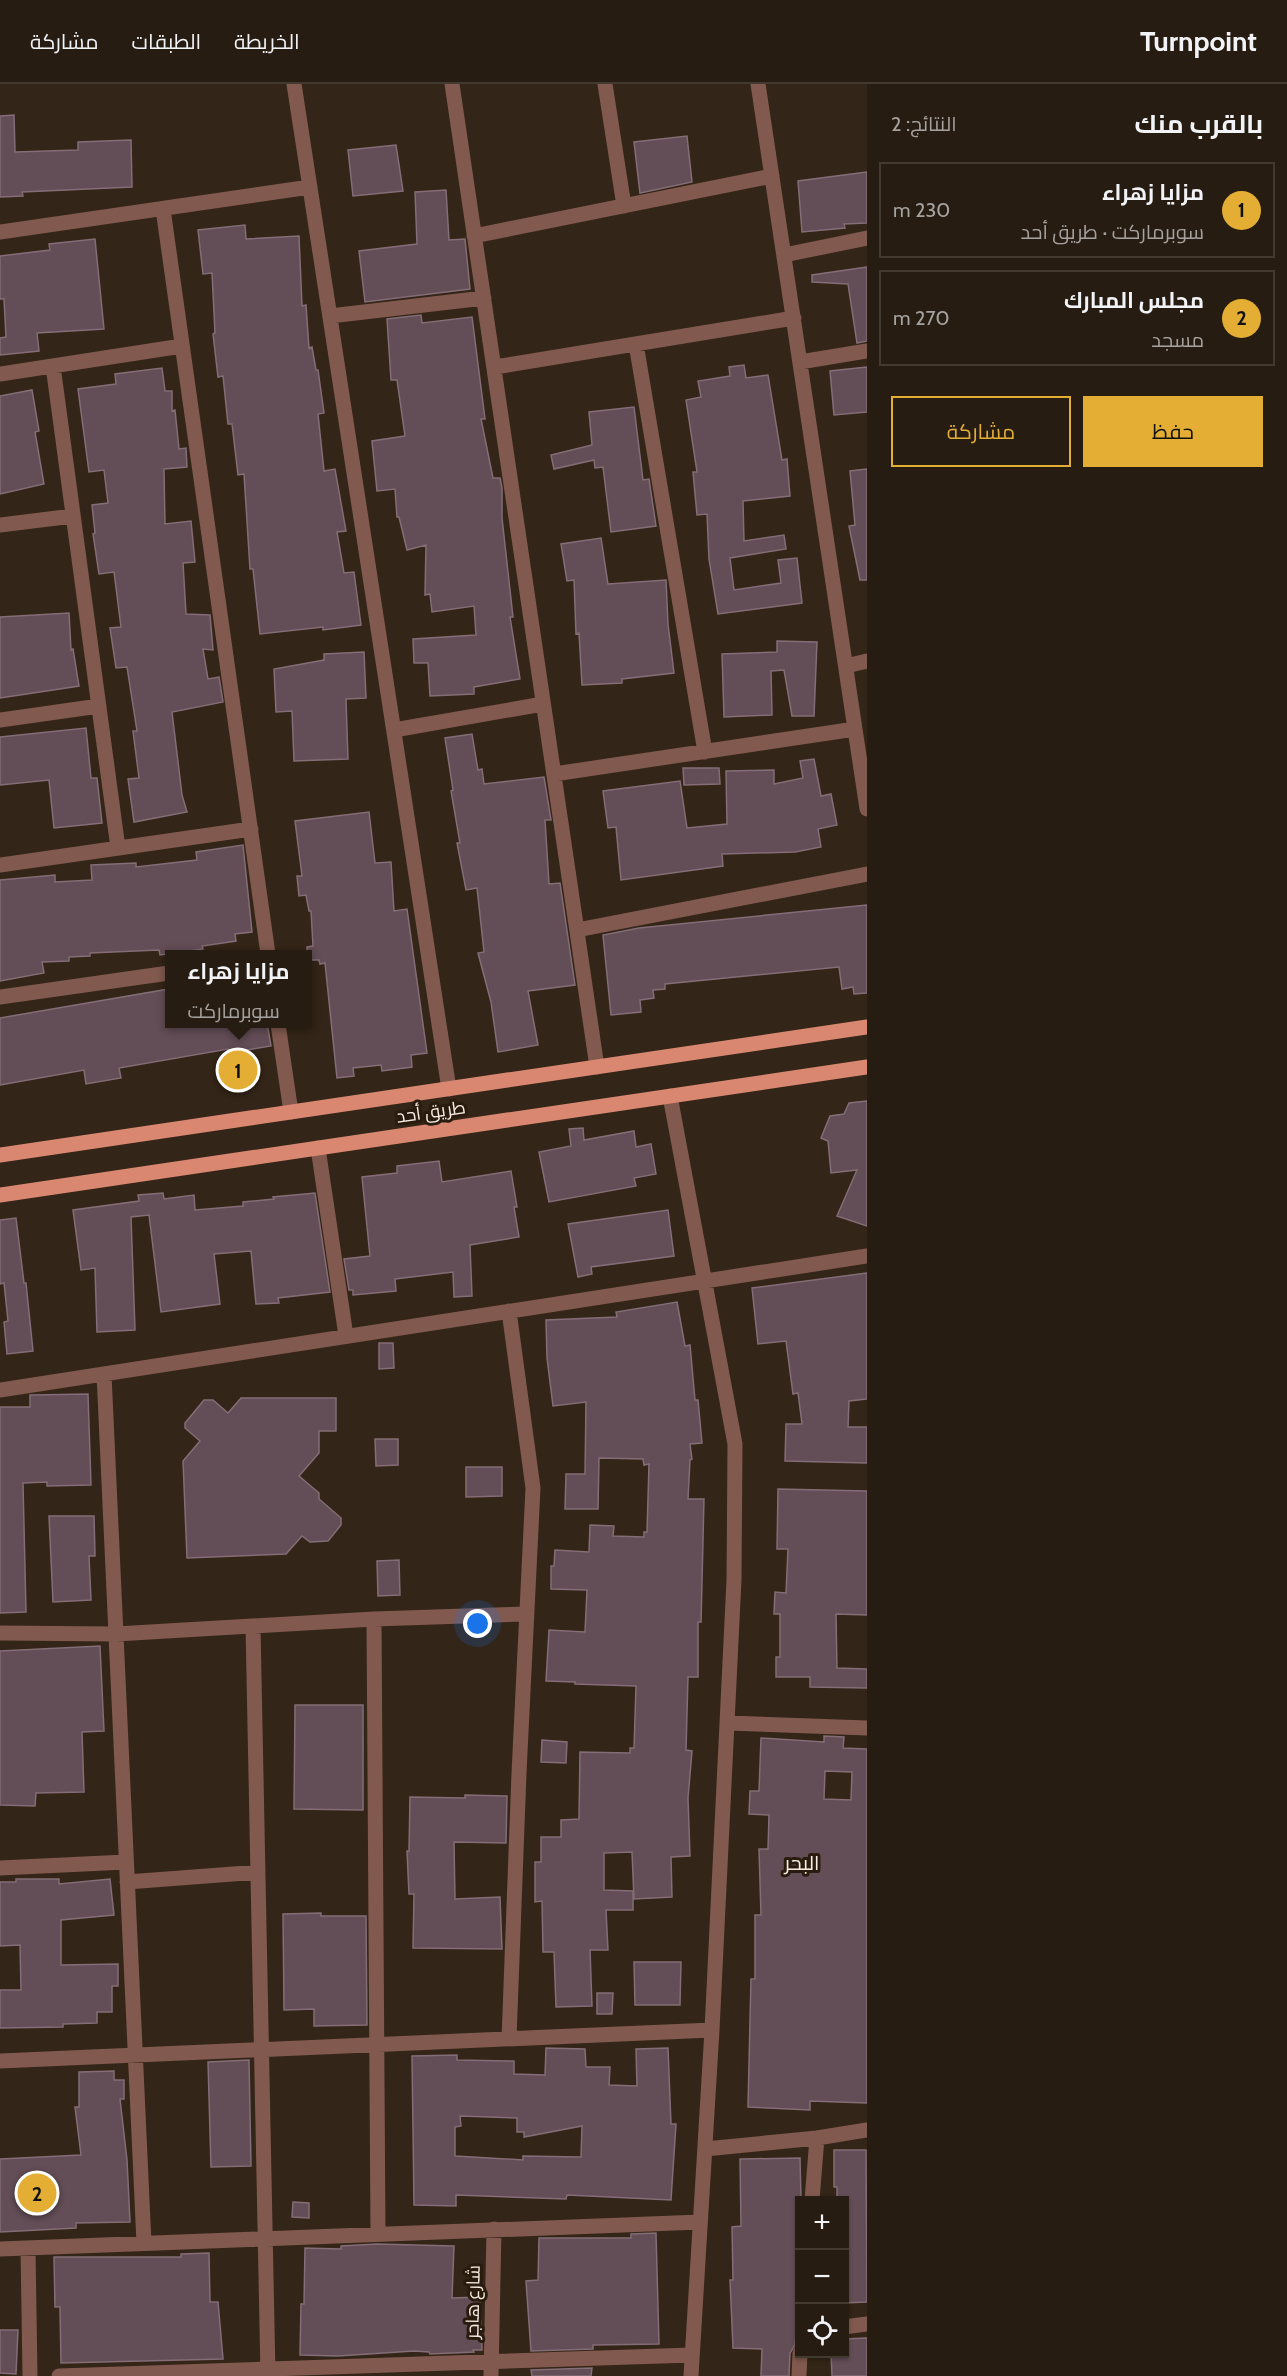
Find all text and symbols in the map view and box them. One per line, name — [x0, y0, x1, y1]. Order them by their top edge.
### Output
text: Turnpoint — [1140, 24, 1257, 58]
text: مشاركة — [30, 29, 99, 54]
text: الطبقات — [132, 29, 201, 54]
text: الخريطة — [234, 29, 300, 54]
text: بالقرب منك — [1135, 108, 1263, 140]
text: النتائج: 2 — [891, 112, 957, 136]
text: مزايا زهراء — [1102, 179, 1204, 206]
text: 230 m — [893, 198, 950, 222]
text: 1 — [1238, 198, 1245, 222]
text: سوبرماركت · طريق أحد — [1021, 220, 1204, 244]
text: مجلس المبارك — [1064, 287, 1204, 314]
text: 270 m — [893, 306, 949, 330]
text: 2 — [1236, 306, 1247, 330]
text: مسجد — [1151, 328, 1204, 352]
button: مشاركة — [891, 396, 1071, 467]
button: حفظ — [1083, 396, 1263, 467]
popup — [165, 950, 312, 1028]
text: مزايا زهراء — [187, 958, 290, 985]
text: سوبرماركت — [187, 999, 280, 1023]
pin: 1 — [218, 1048, 258, 1092]
street label: طريق أحد — [395, 1096, 467, 1129]
your location — [463, 1609, 492, 1638]
district label: البحر — [784, 1851, 819, 1875]
pin: 2 — [18, 2170, 57, 2216]
map controls — [795, 2196, 849, 2358]
button: + — [795, 2196, 849, 2250]
button: − — [795, 2250, 849, 2304]
street label: شارع هاجر — [461, 2265, 486, 2340]
button: locate — [795, 2304, 849, 2358]

